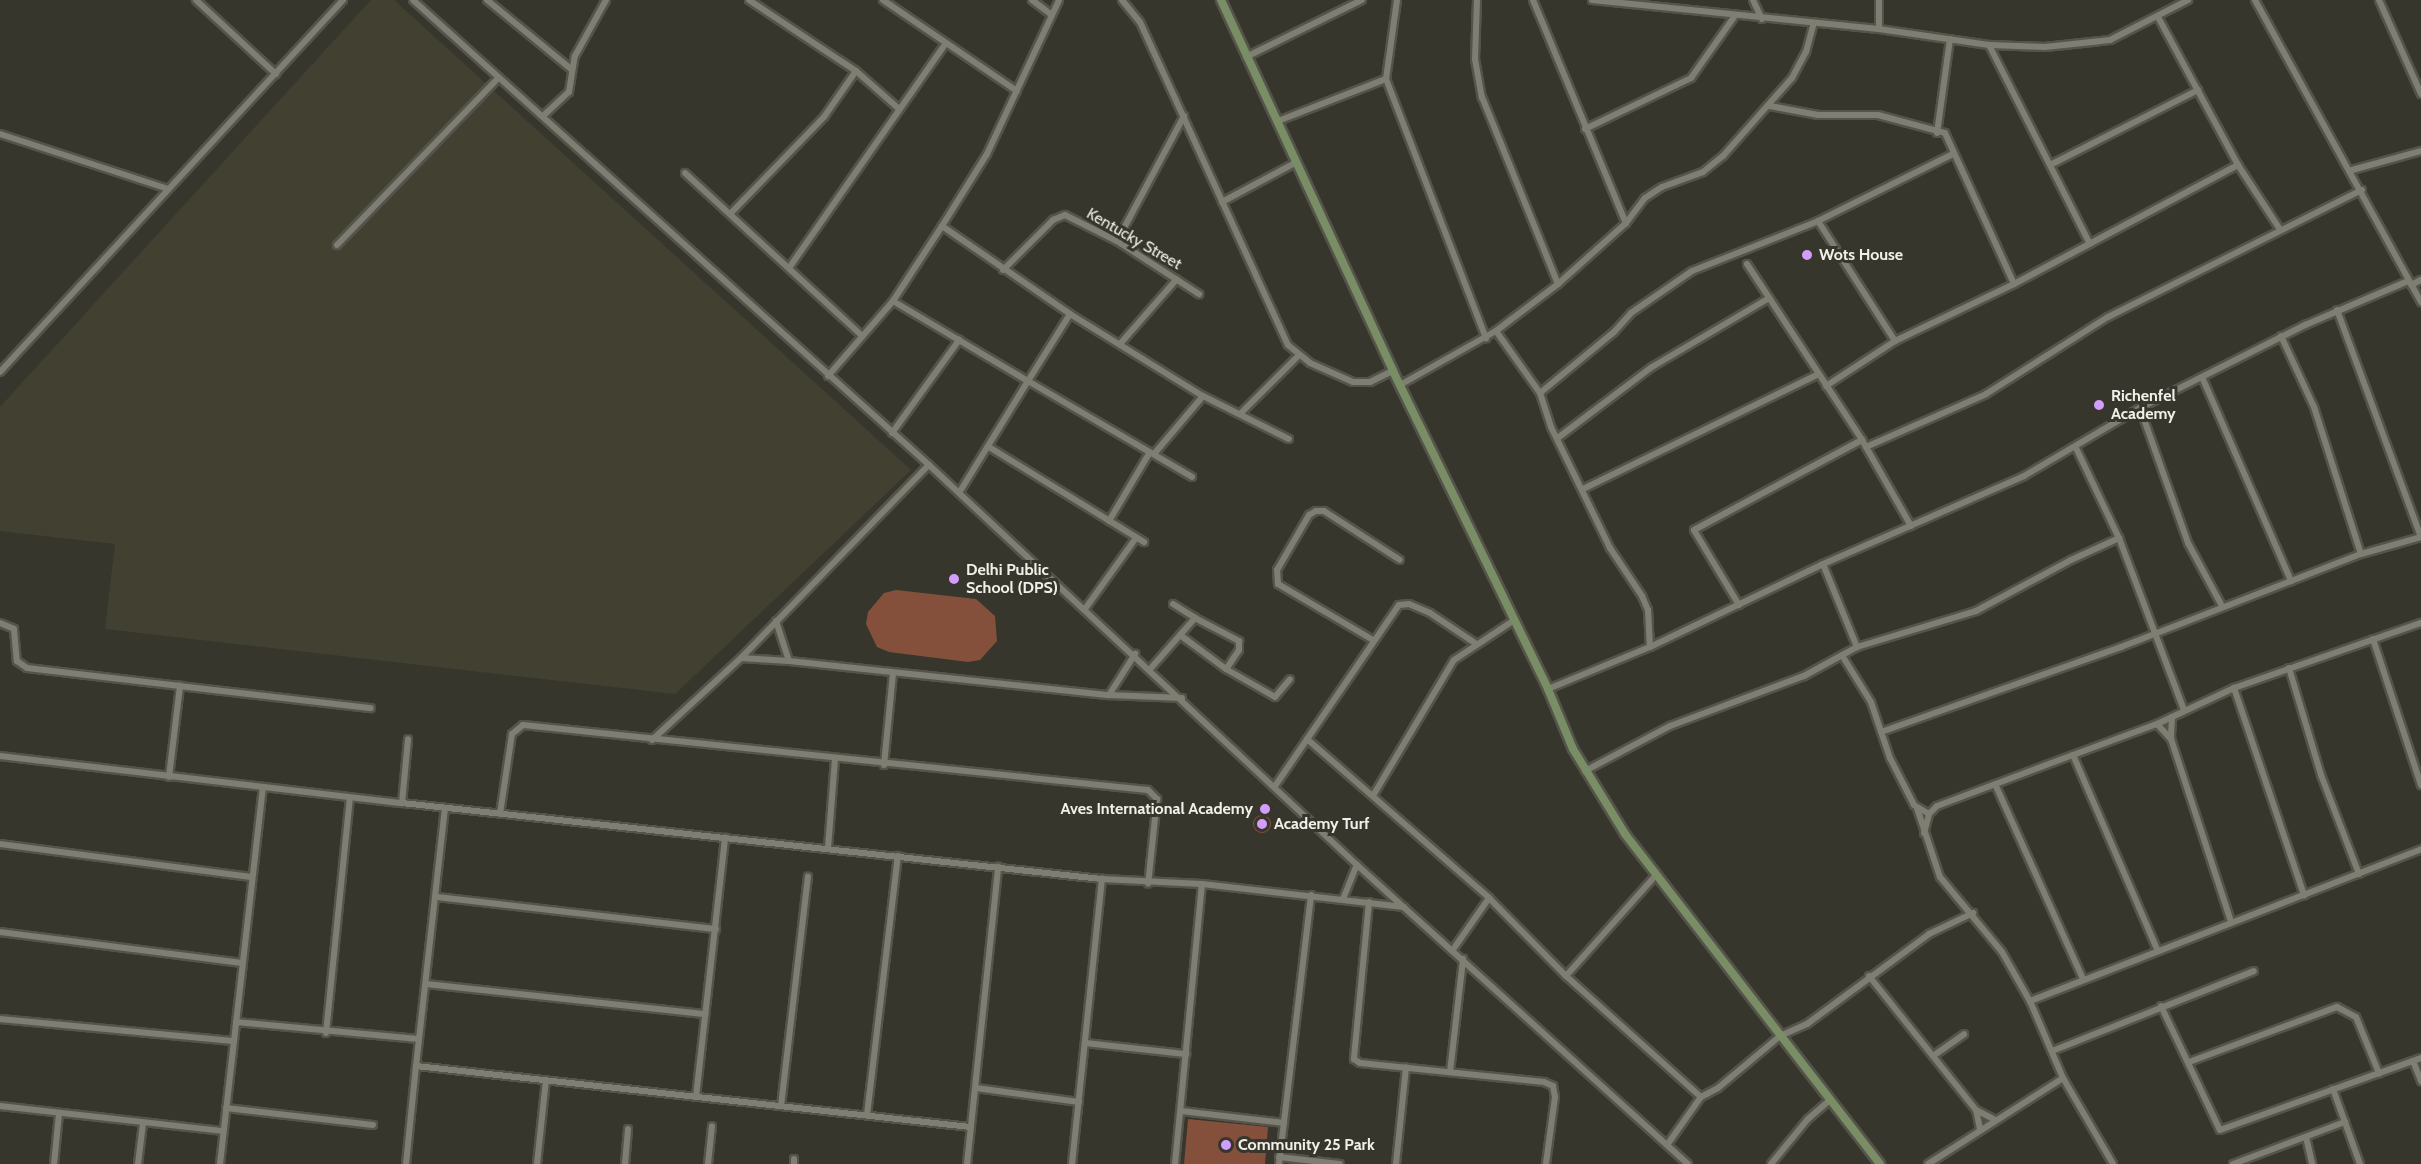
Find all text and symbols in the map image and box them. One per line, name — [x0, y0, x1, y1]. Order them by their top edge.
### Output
street label: Kentucky Street — [1083, 204, 1185, 274]
place label: Wots House — [1819, 245, 1903, 265]
marker: Wots House — [1800, 248, 1814, 262]
place label: Richenfel Academy — [2111, 386, 2176, 424]
marker: Richenfel Academy — [2092, 398, 2106, 412]
place label: Delhi Public School (DPS) — [966, 560, 1058, 598]
marker: Delhi Public School (DPS) — [947, 572, 961, 586]
place label: Aves International Academy — [1061, 799, 1253, 819]
marker: Aves International Academy — [1258, 802, 1272, 816]
place label: Academy Turf — [1274, 814, 1369, 834]
marker: Academy Turf — [1255, 817, 1269, 831]
place label: Community 25 Park — [1238, 1135, 1375, 1155]
marker: Community 25 Park — [1219, 1138, 1233, 1152]

